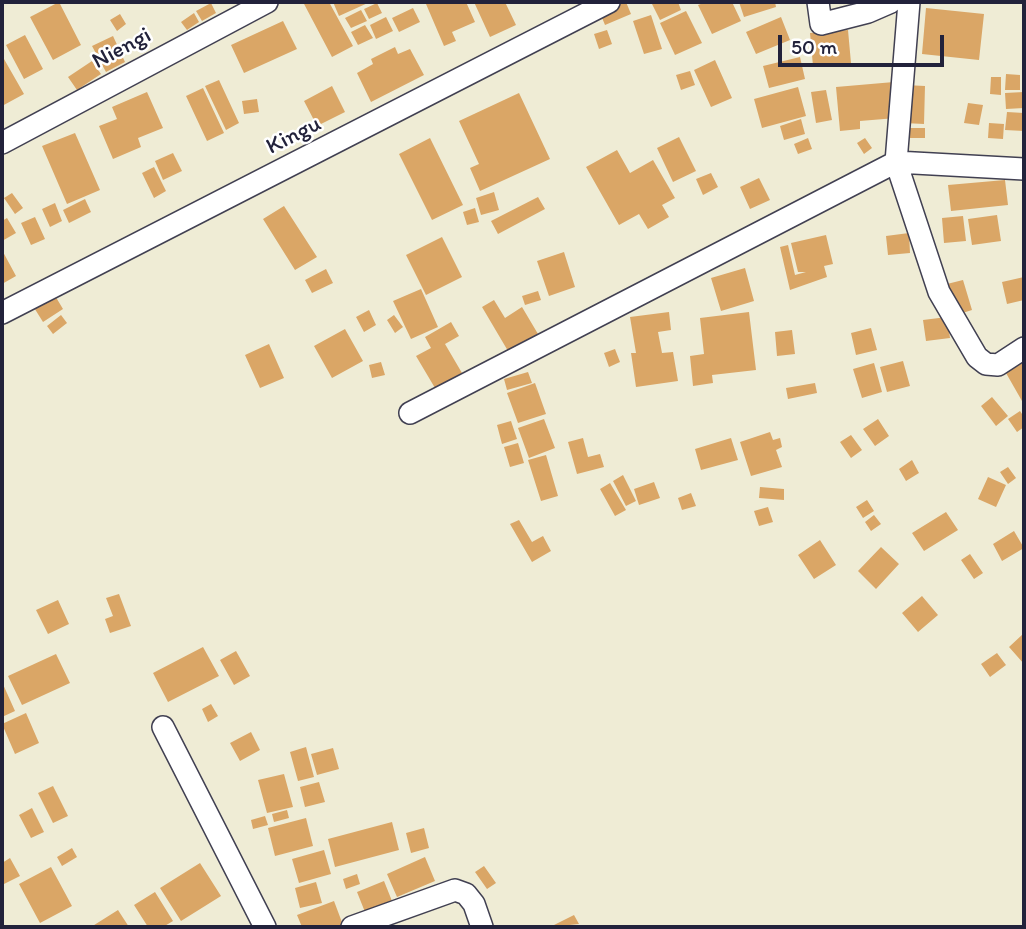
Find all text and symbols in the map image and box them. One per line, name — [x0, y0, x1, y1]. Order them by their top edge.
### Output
scale bar — [781, 21, 947, 65]
street label: Niengi — [88, 22, 156, 76]
text: 50 m — [791, 34, 837, 59]
street label: Kingu — [262, 111, 326, 161]

